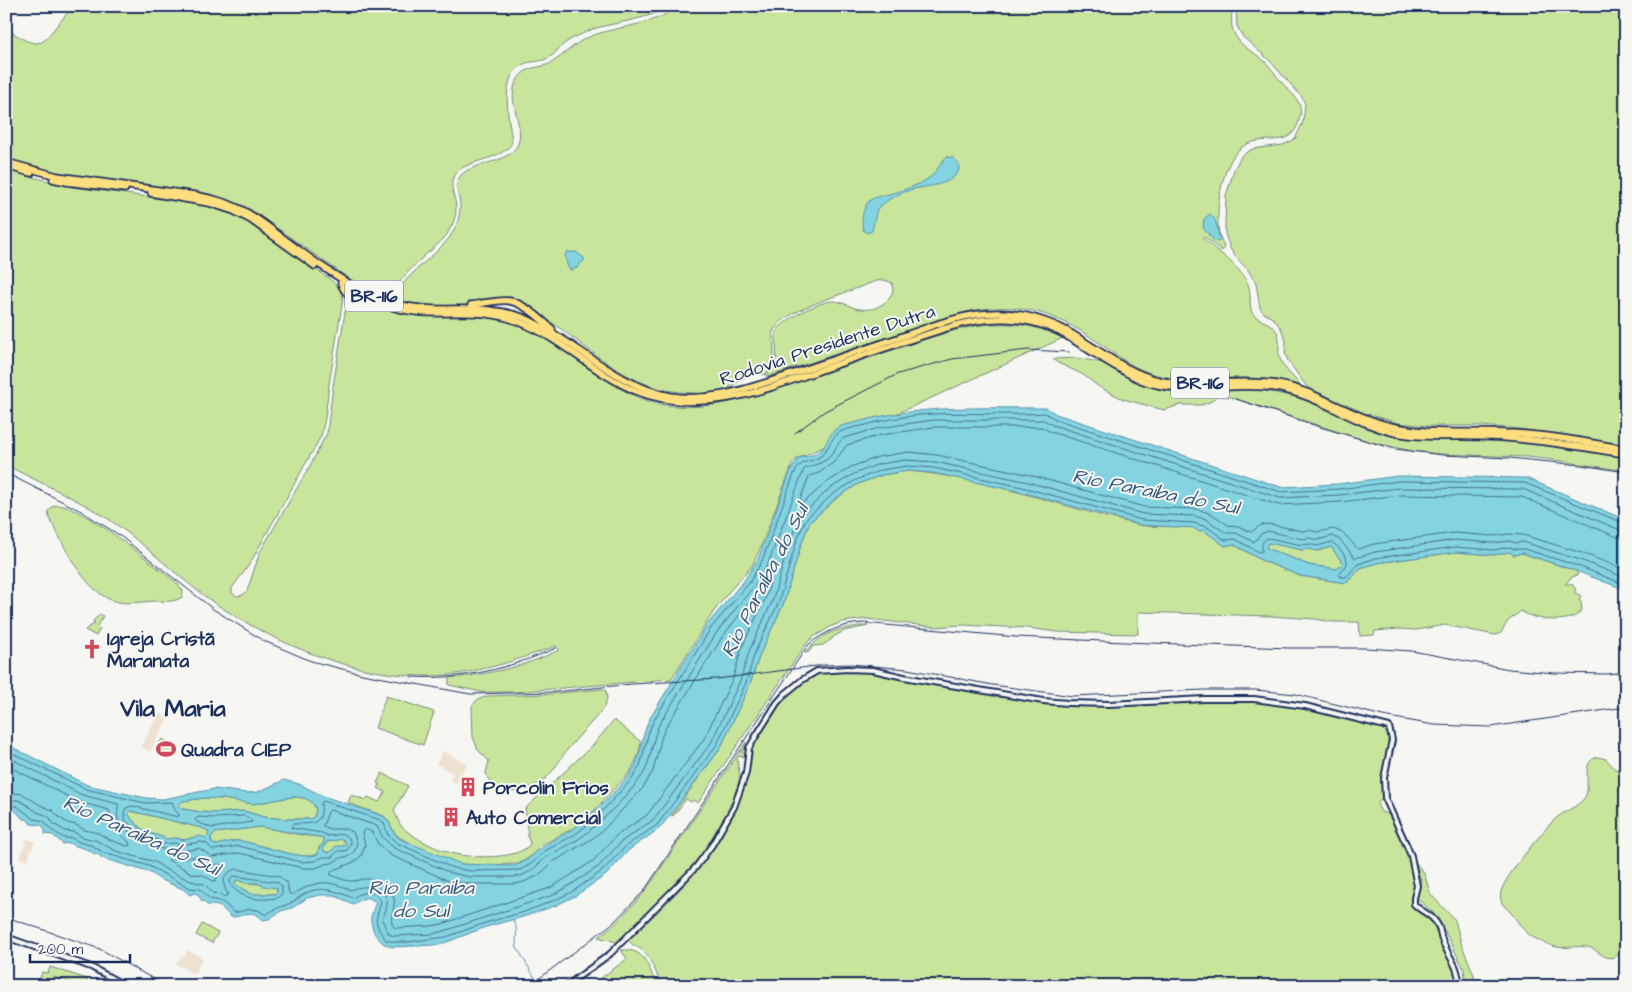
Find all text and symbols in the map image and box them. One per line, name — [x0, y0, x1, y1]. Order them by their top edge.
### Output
road number: BR-116 — [345, 280, 403, 312]
street label: Rodovia Presidente Dutra — [716, 298, 939, 393]
road number: BR-116 — [1171, 368, 1229, 398]
water label: Rio Paraíba do Sul — [1070, 462, 1244, 522]
water label: Rio Paraíba do Sul — [714, 496, 817, 662]
place label: Igreja Cristã Maranata — [107, 626, 215, 675]
church icon: Igreja Cristã Maranata — [81, 638, 103, 660]
district label: Vila Maria — [119, 692, 227, 726]
place label: Quadra CIEP — [181, 737, 292, 764]
sports icon: Quadra CIEP — [155, 738, 177, 760]
place label: Porcolin Frios — [483, 775, 609, 802]
building icon: Porcolin Frios — [457, 776, 479, 798]
water label: Rio Paraíba do Sul — [59, 789, 227, 884]
place label: Auto Comercial — [466, 805, 601, 832]
building icon: Auto Comercial — [440, 806, 462, 828]
water label: Rio Paraiba do Sul — [368, 874, 474, 925]
scale bar — [30, 932, 130, 964]
text: 200 m — [38, 939, 84, 960]

